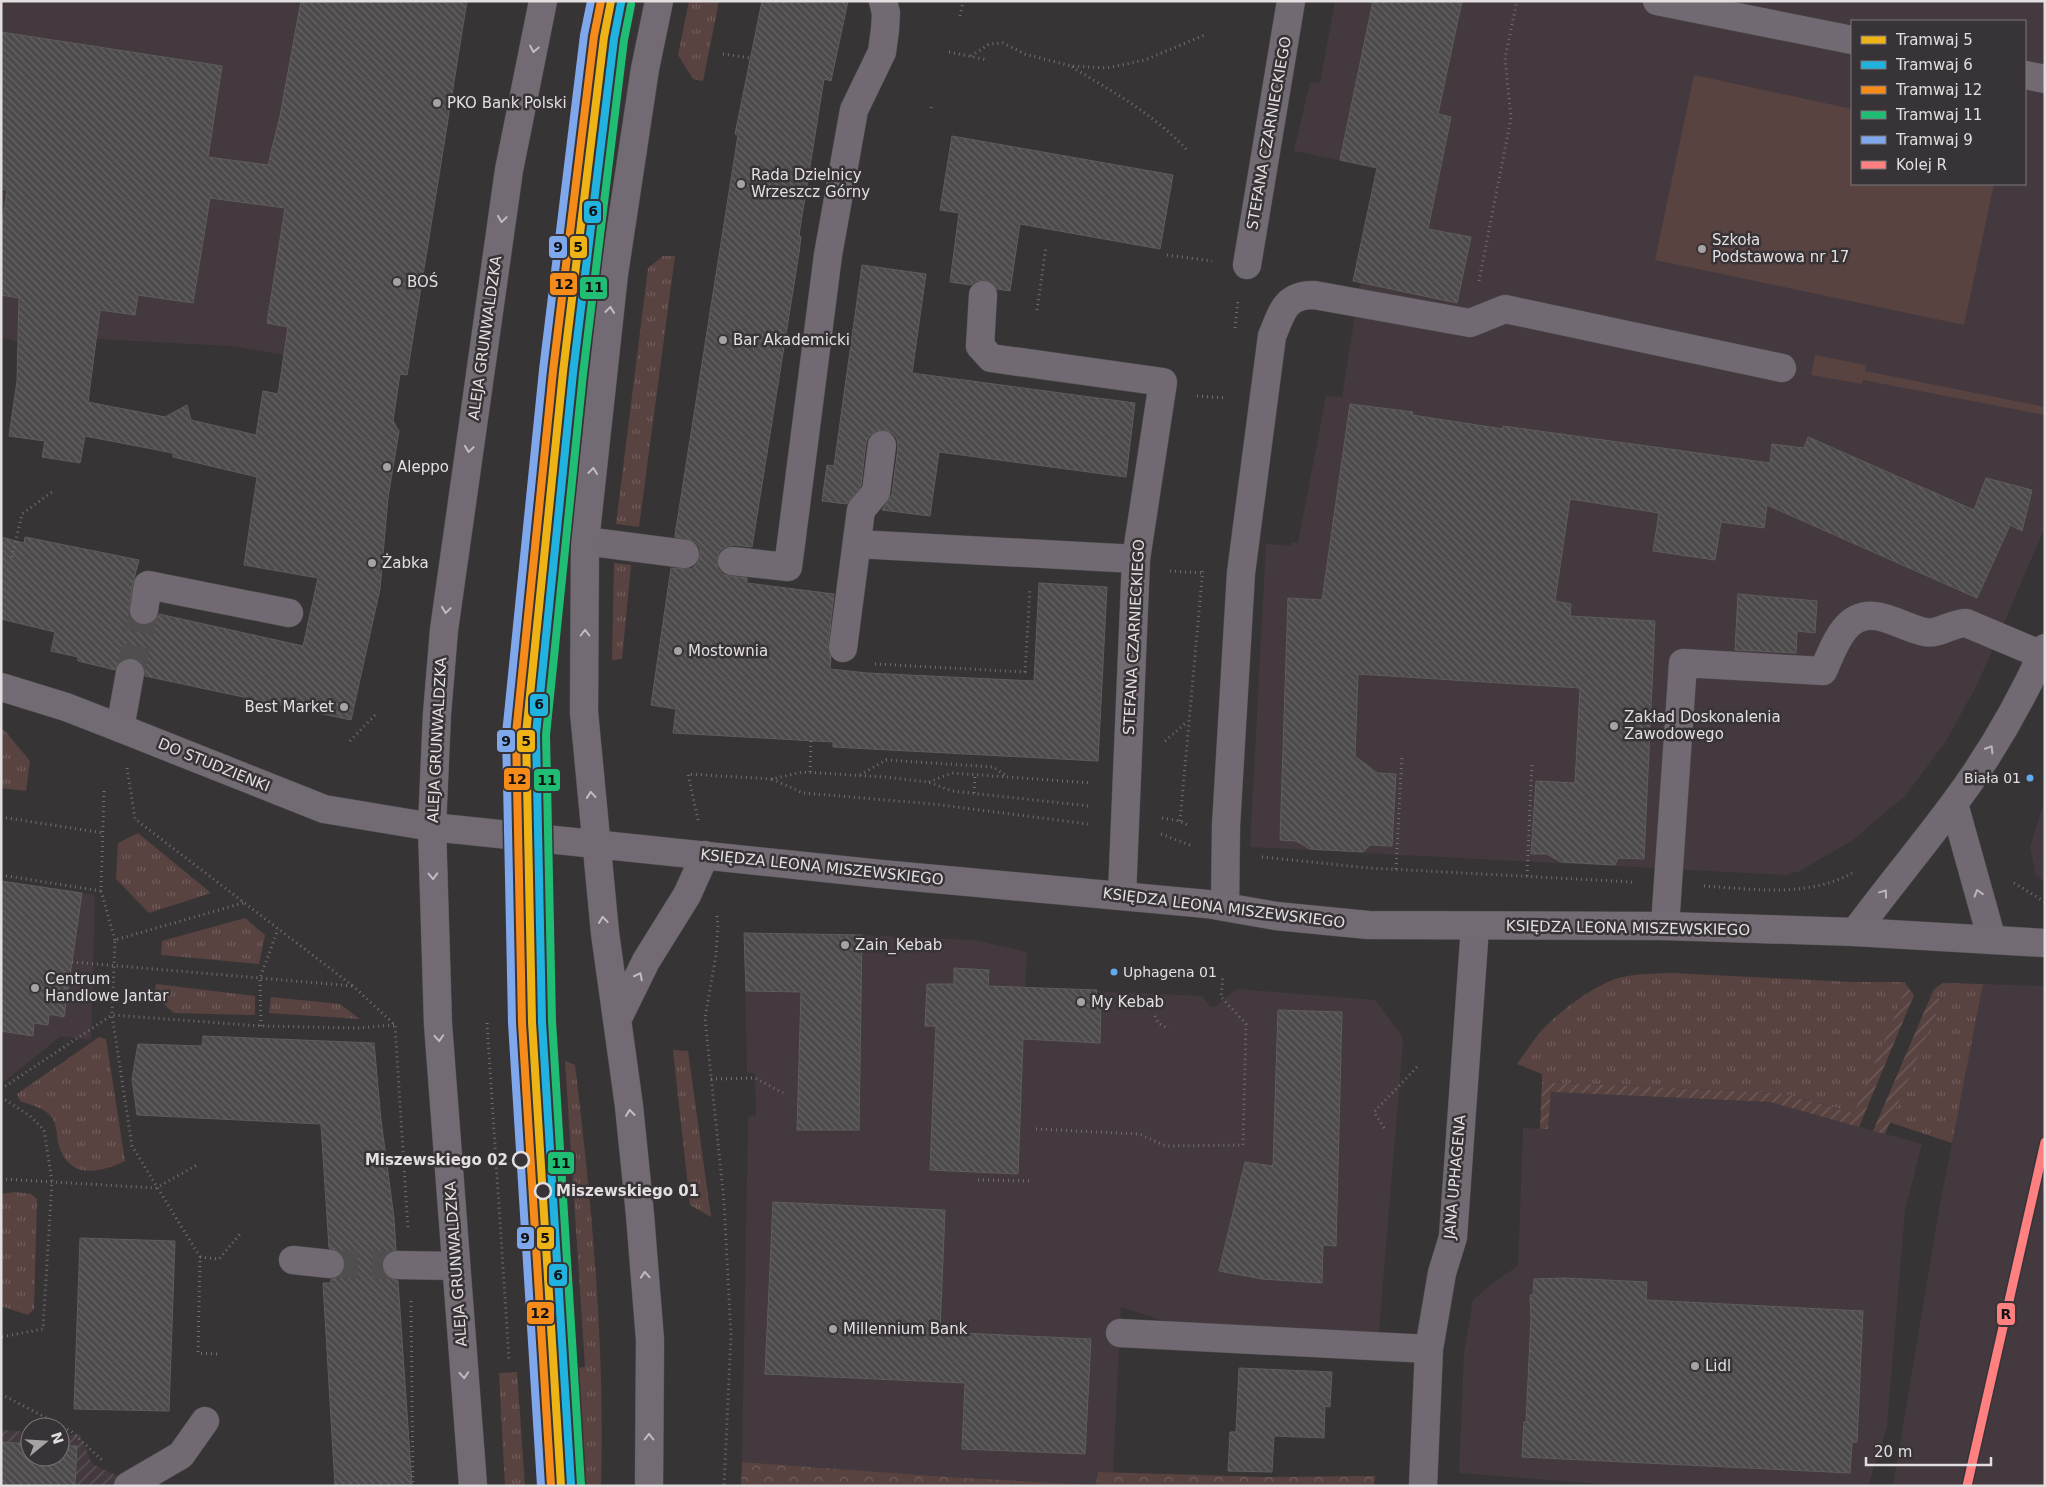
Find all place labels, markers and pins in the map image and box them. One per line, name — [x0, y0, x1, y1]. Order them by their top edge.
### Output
place label: PKO Bank Polski — [447, 94, 567, 112]
marker: PKO Bank Polski — [431, 97, 443, 109]
place label: Rada Dzielnicy Wrzeszcz Górny — [751, 166, 870, 201]
marker: Rada Dzielnicy Wrzeszcz Górny — [735, 178, 747, 190]
place label: Szkoła Podstawowa nr 17 — [1712, 231, 1849, 266]
marker: Szkoła Podstawowa nr 17 — [1696, 243, 1708, 255]
place label: BOŚ — [407, 272, 438, 291]
marker: BOŚ — [391, 276, 403, 288]
place label: Bar Akademicki — [733, 331, 850, 349]
marker: Bar Akademicki — [717, 334, 729, 346]
place label: Aleppo — [397, 458, 449, 476]
marker: Aleppo — [381, 461, 393, 473]
place label: Żabka — [382, 553, 429, 572]
marker: Żabka — [366, 557, 378, 569]
place label: Mostownia — [688, 642, 768, 660]
marker: Mostownia — [672, 645, 684, 657]
place label: Best Market — [244, 698, 334, 716]
marker: Best Market — [338, 701, 350, 713]
place label: Zakład Doskonalenia Zawodowego — [1624, 708, 1781, 743]
marker: Zakład Doskonalenia Zawodowego — [1608, 720, 1620, 732]
place label: Biała 01 — [1964, 770, 2021, 786]
marker: Biała 01 — [2025, 773, 2035, 783]
place label: Zain_Kebab — [855, 936, 942, 955]
marker: Zain_Kebab — [839, 939, 851, 951]
place label: Uphagena 01 — [1123, 964, 1217, 980]
marker: Uphagena 01 — [1109, 967, 1119, 977]
place label: Centrum Handlowe Jantar — [45, 970, 169, 1005]
marker: Centrum Handlowe Jantar — [29, 982, 41, 994]
place label: My Kebab — [1091, 993, 1164, 1011]
marker: My Kebab — [1075, 996, 1087, 1008]
place label: Miszewskiego 02 — [365, 1151, 508, 1169]
marker: Miszewskiego 02 — [512, 1151, 530, 1169]
marker: Miszewskiego 01 — [534, 1182, 552, 1200]
place label: Miszewskiego 01 — [556, 1182, 699, 1200]
place label: Millennium Bank — [843, 1320, 968, 1338]
marker: Millennium Bank — [827, 1323, 839, 1335]
place label: Lidl — [1705, 1357, 1731, 1375]
marker: Lidl — [1689, 1360, 1701, 1372]

